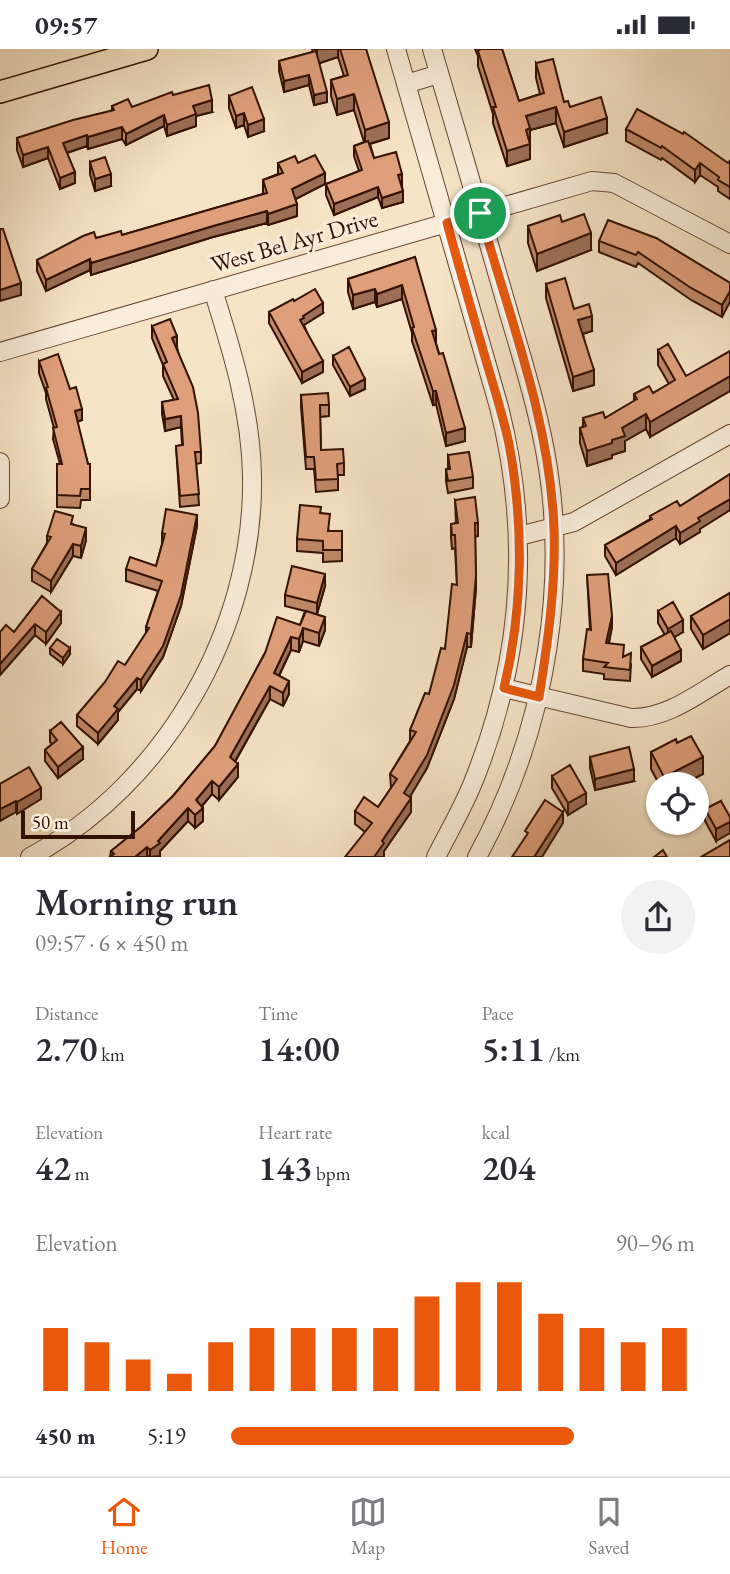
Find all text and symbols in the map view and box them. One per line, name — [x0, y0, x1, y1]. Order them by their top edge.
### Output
text: 09:57 — [35, 8, 97, 42]
pin — [450, 183, 510, 243]
icon: arrive — [461, 194, 499, 232]
street label: West Bel Ayr Drive — [207, 202, 381, 280]
map controls — [646, 772, 709, 835]
button: locate — [646, 772, 709, 835]
scale bar — [21, 807, 135, 839]
text: 50 m — [32, 810, 69, 835]
text: Morning run — [35, 877, 238, 926]
button: share — [621, 880, 695, 954]
text: 09:57 · 6 × 450 m — [35, 928, 188, 958]
text: Distance — [35, 1001, 98, 1026]
text: Time — [258, 1001, 298, 1026]
text: Pace — [482, 1001, 514, 1026]
text: 2.70 — [35, 1026, 97, 1071]
text: 14:00 — [258, 1026, 340, 1071]
text: 5:11 — [482, 1026, 545, 1071]
text: km — [97, 1042, 125, 1067]
text: /km — [545, 1042, 580, 1067]
text: Elevation — [35, 1120, 103, 1145]
text: Heart rate — [258, 1120, 332, 1145]
text: kcal — [482, 1120, 510, 1145]
text: 42 — [35, 1145, 71, 1190]
text: 143 — [258, 1145, 312, 1190]
text: 204 — [482, 1145, 536, 1190]
text: m — [71, 1161, 90, 1186]
text: bpm — [312, 1161, 350, 1186]
text: Elevation — [35, 1228, 118, 1258]
text: 90–96 m — [616, 1228, 695, 1258]
text: 450 m — [35, 1421, 96, 1451]
text: 5:19 — [147, 1421, 186, 1451]
tab: Home — [101, 1493, 148, 1560]
tab: Map — [349, 1493, 387, 1560]
tab: Saved — [589, 1493, 629, 1560]

